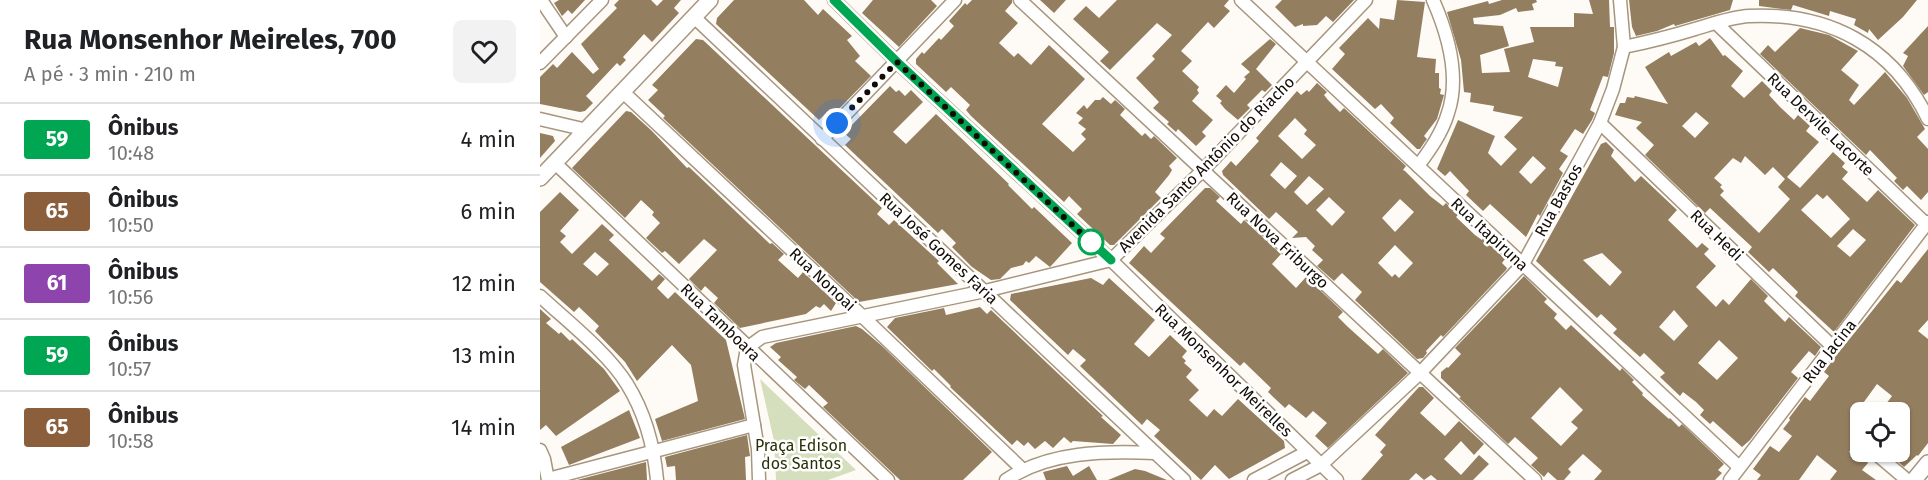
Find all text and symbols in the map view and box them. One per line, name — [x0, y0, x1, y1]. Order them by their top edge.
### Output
button: heart — [453, 20, 516, 83]
text: Rua Monsenhor Meireles, 700 — [24, 23, 397, 56]
text: A pé · 3 min · 210 m — [24, 62, 196, 86]
street label: Rua Dervile Lacorte — [1763, 69, 1878, 180]
street label: Avenida Santo Antônio do Riacho — [1114, 72, 1298, 256]
your location — [822, 108, 852, 138]
text: Ônibus — [108, 114, 178, 141]
text: 59 — [46, 126, 68, 152]
text: 4 min — [461, 126, 516, 153]
text: 10:48 — [108, 141, 154, 165]
street label: Rua Bastos — [1531, 161, 1586, 240]
text: Ônibus — [108, 186, 178, 213]
street label: Rua Nova Friburgo — [1223, 188, 1333, 293]
street label: Rua José Gomes Faria — [875, 189, 1002, 308]
street label: Rua Itapiruna — [1447, 194, 1532, 275]
text: 65 — [46, 198, 69, 224]
text: 6 min — [460, 198, 516, 225]
street label: Rua Hedi — [1686, 206, 1747, 265]
text: 10:50 — [108, 213, 154, 237]
unlabelled marker — [1078, 229, 1104, 255]
street label: Rua Nonoai — [785, 244, 860, 315]
text: Ônibus — [108, 258, 178, 285]
text: 61 — [47, 270, 67, 296]
text: 12 min — [452, 270, 516, 297]
street label: Rua Tamboara — [677, 280, 764, 365]
text: 10:56 — [108, 285, 153, 309]
street label: Rua Monsenhor Meirelles — [1151, 300, 1296, 441]
street label: Rua Jacina — [1799, 316, 1860, 387]
text: Ônibus — [108, 330, 178, 357]
text: 59 — [46, 342, 68, 368]
text: 13 min — [452, 342, 516, 369]
text: 10:57 — [108, 357, 151, 381]
text: Ônibus — [108, 402, 178, 429]
map controls — [1850, 402, 1910, 462]
button: locate — [1850, 402, 1910, 462]
text: 65 — [46, 414, 69, 440]
text: 14 min — [451, 414, 516, 441]
text: 10:58 — [108, 429, 154, 453]
park label: Praça Edison dos Santos — [755, 436, 847, 473]

